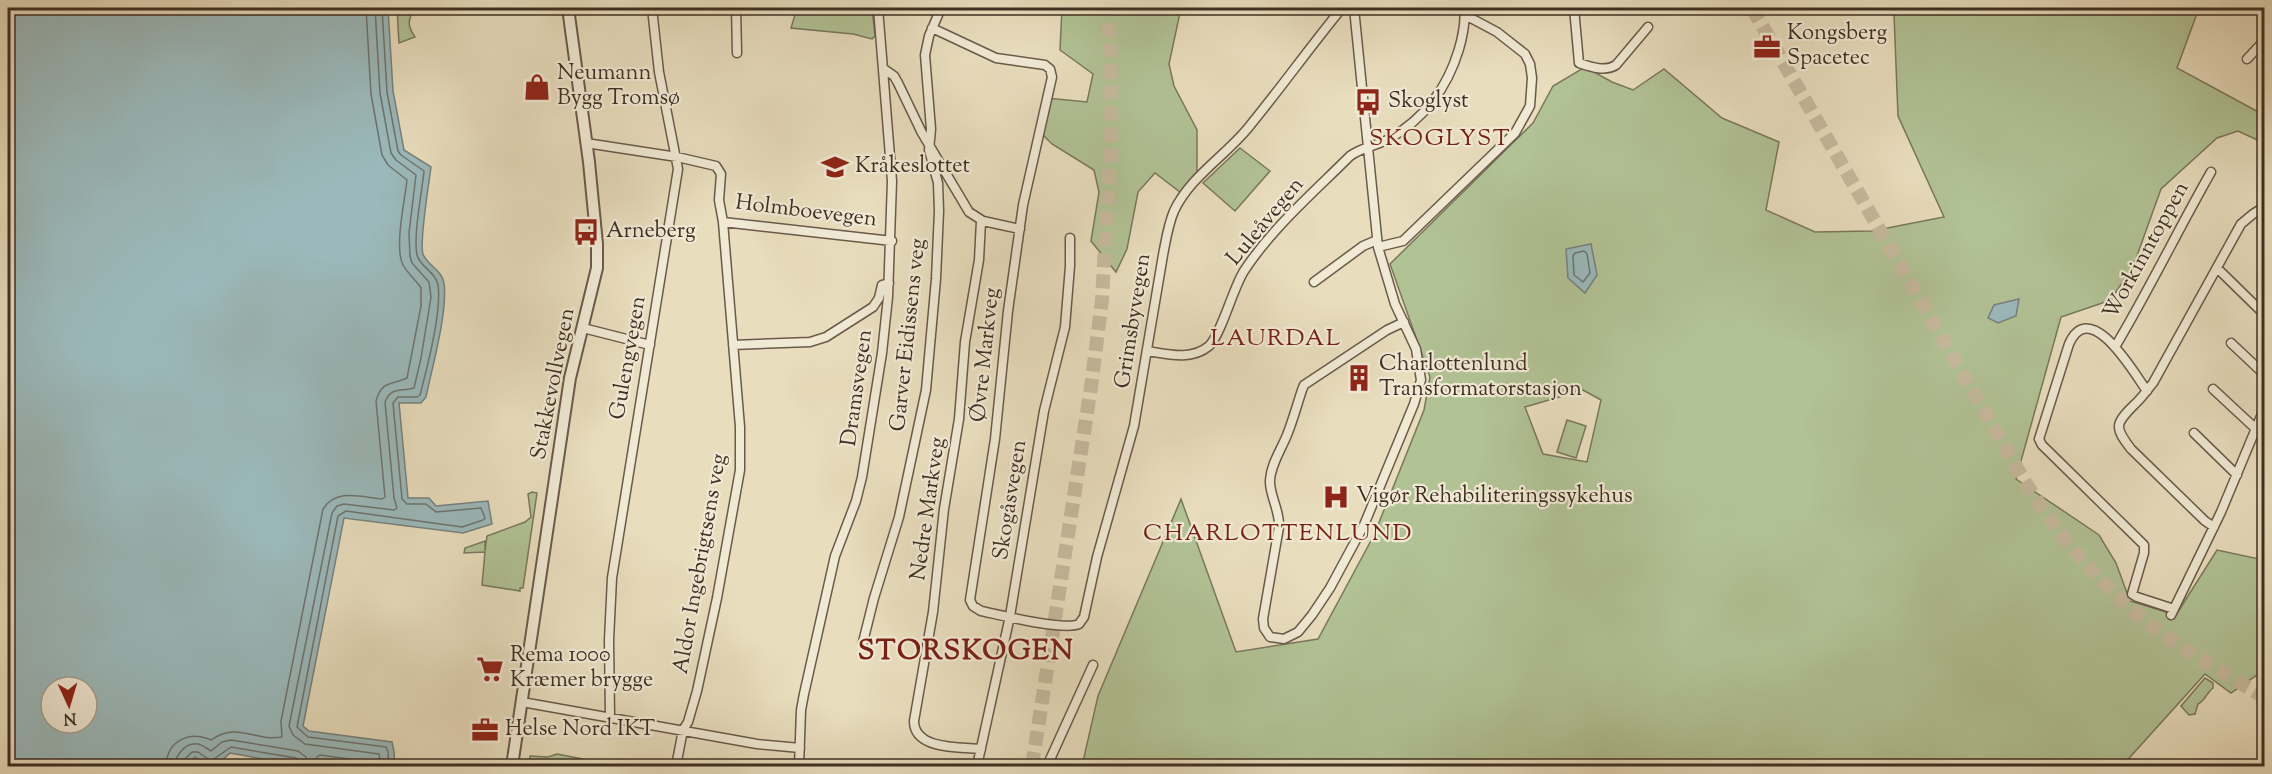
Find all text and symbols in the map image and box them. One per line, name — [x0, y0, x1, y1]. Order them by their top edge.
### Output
place label: Kongsberg Spacetec — [1787, 18, 1887, 75]
office icon: Kongsberg Spacetec — [1752, 32, 1782, 62]
place label: Neumann Bygg Tromsø — [557, 58, 680, 115]
shop icon: Neumann Bygg Tromsø — [522, 72, 552, 102]
place label: Skoglyst — [1388, 86, 1469, 118]
bus stop icon: Skoglyst — [1353, 87, 1383, 117]
district label: SKOGLYST — [1369, 122, 1511, 156]
place label: Kråkeslottet — [855, 151, 970, 183]
school or university icon: Kråkeslottet — [820, 152, 850, 182]
street label: Luleåvegen — [1219, 171, 1313, 273]
street label: Workinntoppen — [2096, 176, 2198, 326]
street label: Holmboevegen — [733, 187, 879, 237]
place label: Arneberg — [606, 216, 696, 248]
bus stop icon: Arneberg — [571, 217, 601, 247]
street label: Garver Eidissens veg — [883, 237, 935, 433]
street label: Grimsbyvegen — [1108, 251, 1160, 391]
street label: Øvre Markveg — [963, 286, 1009, 424]
street label: Gulengvegen — [602, 293, 656, 423]
street label: Stakkevollvegen — [524, 305, 584, 463]
district label: LAURDAL — [1210, 322, 1342, 356]
street label: Dramsvegen — [834, 328, 882, 448]
place label: Charlottenlund Transformatorstasjon — [1379, 349, 1582, 406]
building icon: Charlottenlund Transformatorstasjon — [1344, 363, 1374, 393]
street label: Nedre Markveg — [903, 435, 955, 583]
street label: Skogåsvegen — [986, 438, 1036, 562]
street label: Aldor Ingebrigtsens veg — [666, 451, 736, 677]
place label: Vigør Rehabiliteringssykehus — [1356, 481, 1633, 513]
hospital icon: Vigør Rehabiliteringssykehus — [1321, 482, 1351, 512]
district label: CHARLOTTENLUND — [1143, 517, 1413, 551]
district label: STORSKOGEN — [858, 632, 1074, 672]
place label: Rema 1000 Kræmer brygge — [510, 640, 653, 697]
supermarket icon: Rema 1000 Kræmer brygge — [475, 654, 505, 684]
north arrow — [39, 675, 99, 735]
text: N — [62, 706, 77, 729]
place label: Helse Nord IKT — [505, 714, 656, 746]
office icon: Helse Nord IKT — [470, 715, 500, 745]

